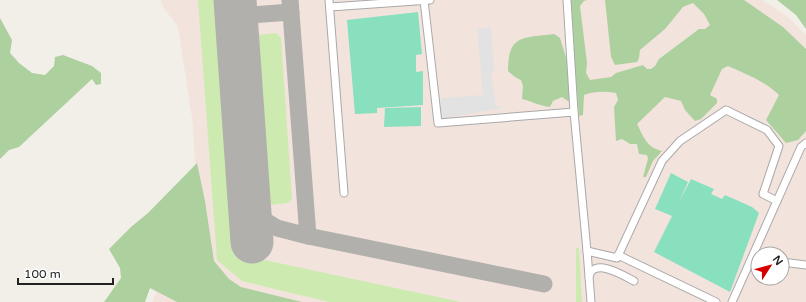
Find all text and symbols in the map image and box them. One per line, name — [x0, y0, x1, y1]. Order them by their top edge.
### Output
north arrow — [750, 246, 790, 286]
text: N — [770, 253, 786, 268]
scale bar — [18, 260, 113, 286]
text: 100 m — [24, 267, 61, 281]

